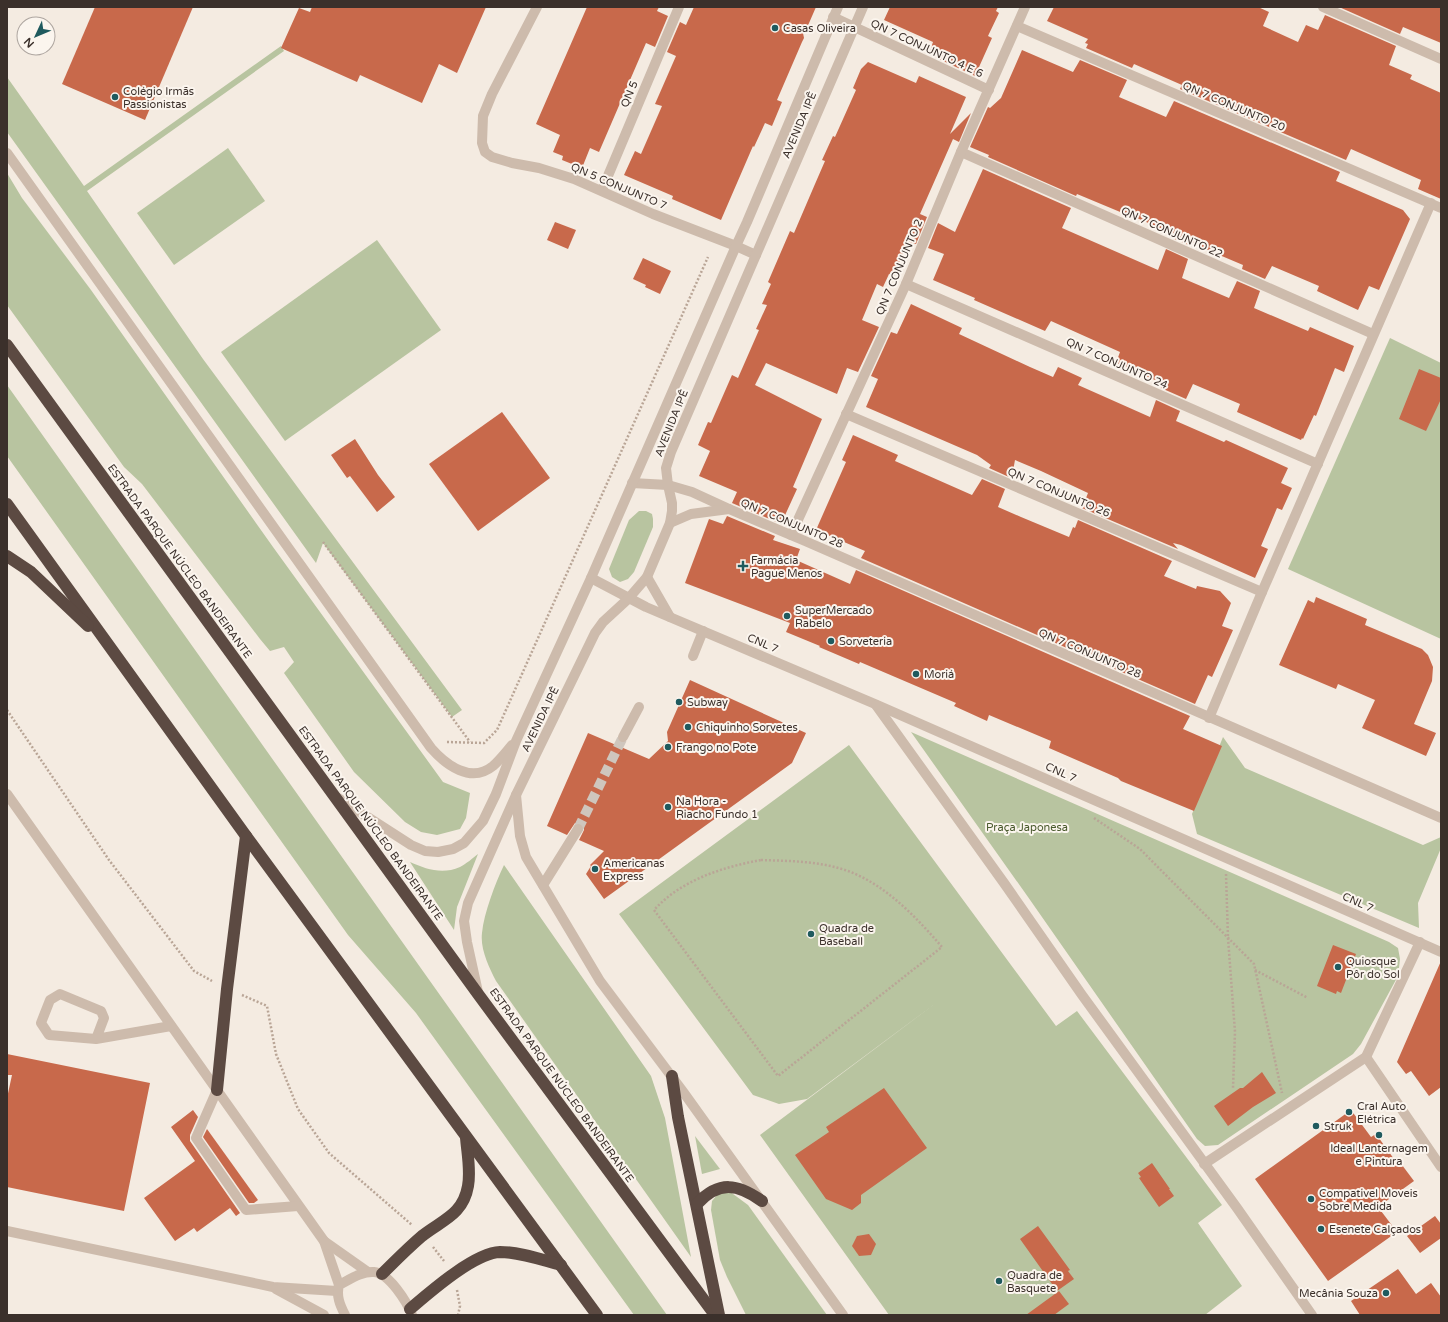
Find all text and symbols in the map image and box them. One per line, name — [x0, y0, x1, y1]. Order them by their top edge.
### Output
north arrow — [16, 16, 56, 56]
street label: QN 7 CONJUNTO 4 E 6 — [868, 17, 985, 80]
place label: Casas Oliveira — [783, 22, 856, 35]
marker: Casas Oliveira — [770, 23, 780, 33]
text: N — [21, 35, 37, 50]
street label: QN 5 — [618, 79, 641, 109]
street label: QN 7 CONJUNTO 20 — [1181, 79, 1287, 134]
place label: Colégio Irmãs Passionistas — [123, 85, 194, 111]
street label: AVENIDA IPÊ — [780, 90, 819, 160]
marker: Colégio Irmãs Passionistas — [110, 92, 120, 102]
street label: QN 5 CONJUNTO 7 — [569, 160, 669, 213]
street label: QN 7 CONJUNTO 22 — [1119, 204, 1225, 261]
street label: QN 7 CONJUNTO 2 — [873, 217, 926, 317]
street label: QN 7 CONJUNTO 24 — [1064, 335, 1170, 392]
street label: AVENIDA IPÊ — [652, 388, 691, 459]
street label: ESTRADA PARQUE NÚCLEO BANDEIRANTE — [105, 461, 255, 661]
street label: QN 7 CONJUNTO 26 — [1006, 465, 1112, 520]
street label: QN 7 CONJUNTO 28 — [739, 496, 845, 551]
place label: Farmácia Pague Menos — [751, 554, 822, 580]
marker: Farmácia Pague Menos — [738, 561, 748, 571]
place label: SuperMercado Rabelo — [795, 604, 872, 630]
marker: SuperMercado Rabelo — [782, 611, 792, 621]
street label: QN 7 CONJUNTO 28 — [1037, 626, 1143, 681]
street label: CNL 7 — [745, 631, 780, 656]
place label: Sorveteria — [839, 635, 892, 648]
marker: Sorveteria — [826, 636, 836, 646]
place label: Moriá — [924, 668, 954, 681]
marker: Moriá — [911, 669, 921, 679]
street label: AVENIDA IPÊ — [519, 684, 562, 754]
place label: Subway — [687, 696, 728, 709]
marker: Subway — [674, 697, 684, 707]
place label: Chiquinho Sorvetes — [696, 721, 798, 734]
marker: Chiquinho Sorvetes — [683, 722, 693, 732]
street label: ESTRADA PARQUE NÚCLEO BANDEIRANTE — [296, 723, 446, 923]
place label: Frango no Pote — [676, 741, 756, 754]
marker: Frango no Pote — [663, 742, 673, 752]
street label: CNL 7 — [1043, 760, 1078, 785]
place label: Na Hora - Riacho Fundo 1 — [676, 795, 758, 821]
marker: Na Hora - Riacho Fundo 1 — [663, 802, 673, 812]
park label: Praça Japonesa — [986, 821, 1068, 834]
place label: Americanas Express — [603, 857, 665, 883]
marker: Americanas Express — [590, 864, 600, 874]
street label: CNL 7 — [1340, 890, 1375, 915]
place label: Quadra de Baseball — [819, 922, 874, 948]
marker: Quadra de Baseball — [806, 929, 816, 939]
place label: Quiosque Pôr do Sol — [1346, 955, 1400, 981]
marker: Quiosque Pôr do Sol — [1333, 962, 1343, 972]
street label: ESTRADA PARQUE NÚCLEO BANDEIRANTE — [487, 985, 637, 1185]
place label: Cral Auto Elétrica — [1357, 1100, 1406, 1126]
marker: Cral Auto Elétrica — [1344, 1107, 1354, 1117]
place label: Struk — [1324, 1120, 1352, 1133]
marker: Struk — [1311, 1121, 1321, 1131]
marker: Ideal Lanternagem e Pintura — [1374, 1130, 1384, 1140]
place label: Ideal Lanternagem e Pintura — [1330, 1142, 1428, 1168]
place label: Compativel Moveis Sobre Medida — [1319, 1187, 1418, 1213]
marker: Compativel Moveis Sobre Medida — [1306, 1194, 1316, 1204]
place label: Esenete Calçados — [1329, 1223, 1421, 1236]
marker: Esenete Calçados — [1316, 1224, 1326, 1234]
place label: Quadra de Basquete — [1007, 1269, 1062, 1295]
marker: Quadra de Basquete — [994, 1276, 1004, 1286]
place label: Mecânia Souza — [1299, 1287, 1378, 1300]
marker: Mecânia Souza — [1381, 1288, 1391, 1298]

